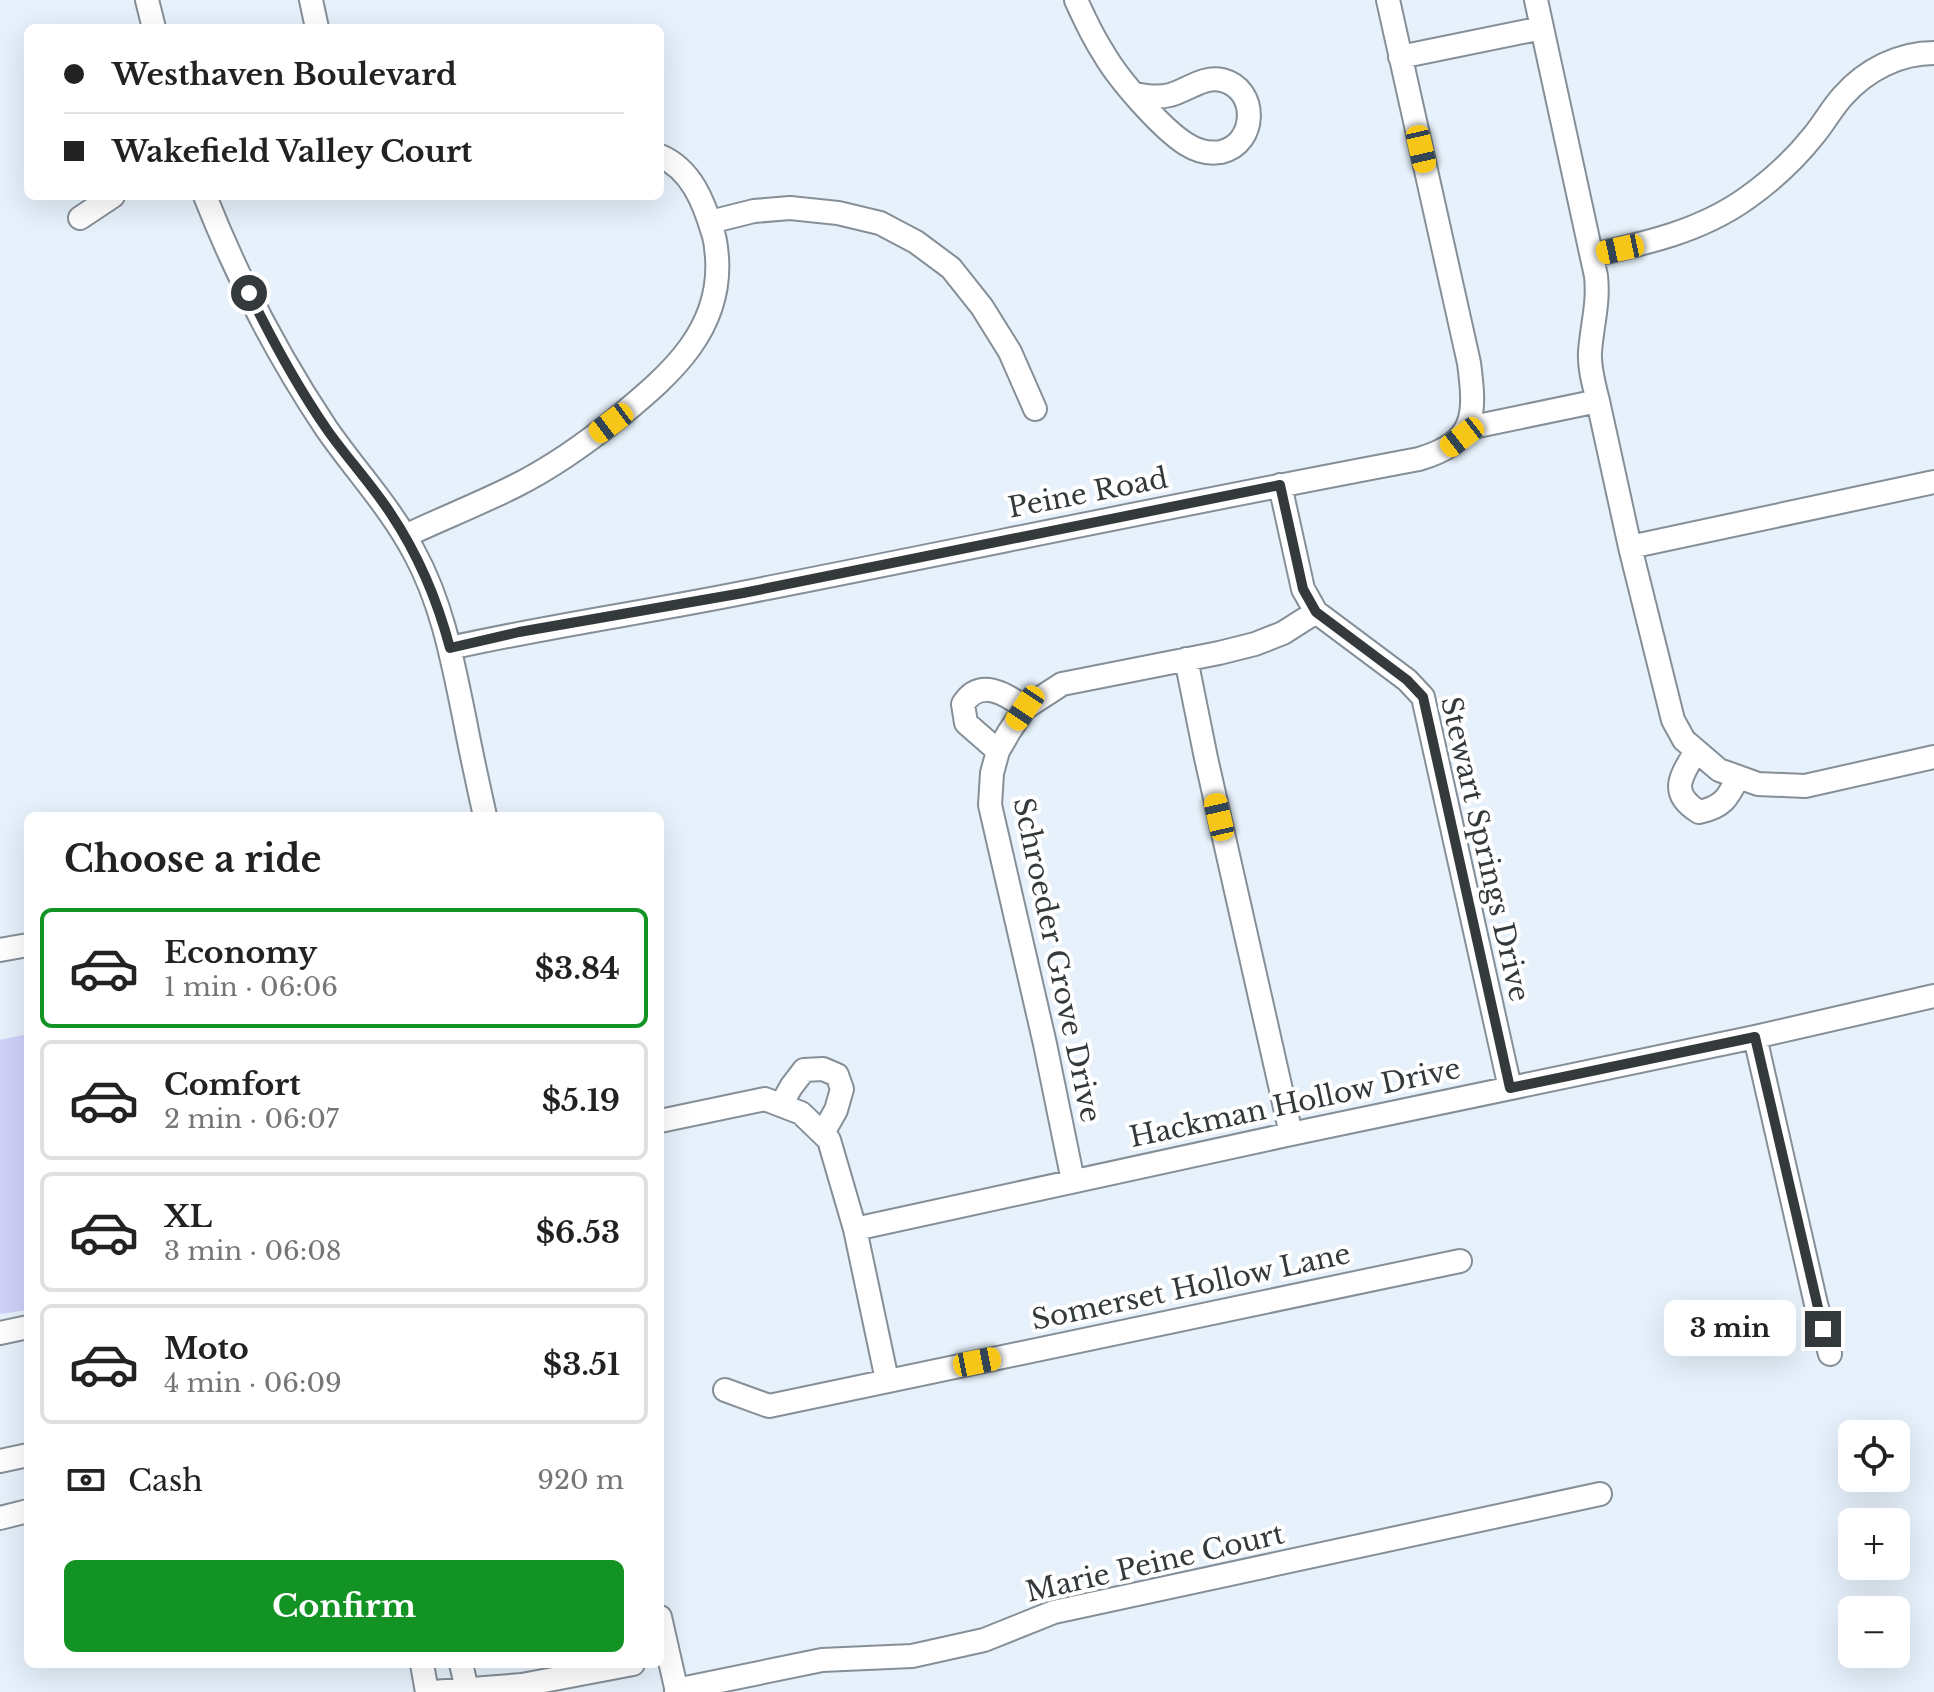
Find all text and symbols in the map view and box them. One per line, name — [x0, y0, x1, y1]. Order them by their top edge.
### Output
text: Westhaven Boulevard — [112, 56, 457, 93]
car — [1404, 123, 1438, 175]
text: Wakefield Valley Court — [112, 133, 472, 170]
car — [1594, 232, 1646, 266]
route start — [231, 275, 267, 311]
car — [585, 399, 637, 447]
car — [1436, 413, 1488, 461]
street label: Peine Road — [1005, 460, 1171, 526]
car — [1002, 681, 1048, 735]
street label: Stewart Springs Drive — [1433, 693, 1537, 1005]
car — [1202, 791, 1236, 843]
street label: Schroeder Grove Drive — [1005, 794, 1109, 1126]
text: Choose a ride — [64, 837, 321, 882]
icon: car — [68, 932, 140, 1004]
text: Economy — [164, 934, 317, 971]
text: $3.84 — [535, 950, 620, 987]
text: 1 min · 06:06 — [164, 971, 338, 1003]
street label: Hackman Hollow Drive — [1126, 1051, 1464, 1155]
icon: car — [68, 1064, 140, 1136]
text: Comfort — [164, 1066, 301, 1103]
text: $5.19 — [542, 1082, 620, 1119]
text: 2 min · 06:07 — [164, 1103, 339, 1135]
icon: car — [68, 1196, 140, 1268]
text: XL — [164, 1198, 212, 1235]
text: $6.53 — [536, 1214, 620, 1251]
text: 3 min · 06:08 — [164, 1235, 342, 1267]
street label: Somerset Hollow Lane — [1028, 1236, 1354, 1338]
callout: 3 min — [1663, 1301, 1795, 1357]
route end — [1805, 1311, 1841, 1347]
text: 3 min — [1690, 1312, 1770, 1344]
icon: car — [68, 1328, 140, 1400]
text: Moto — [164, 1330, 249, 1367]
text: $3.51 — [543, 1346, 620, 1383]
car — [951, 1346, 1003, 1378]
text: 4 min · 06:09 — [164, 1367, 342, 1399]
map controls — [1838, 1420, 1910, 1668]
button: locate — [1838, 1420, 1910, 1492]
icon: cash — [64, 1458, 108, 1502]
text: Cash — [128, 1462, 203, 1499]
text: 920 m — [537, 1464, 624, 1496]
button: + — [1838, 1508, 1910, 1580]
street label: Marie Peine Court — [1023, 1516, 1288, 1610]
button: Confirm — [64, 1560, 624, 1652]
button: − — [1838, 1596, 1910, 1668]

